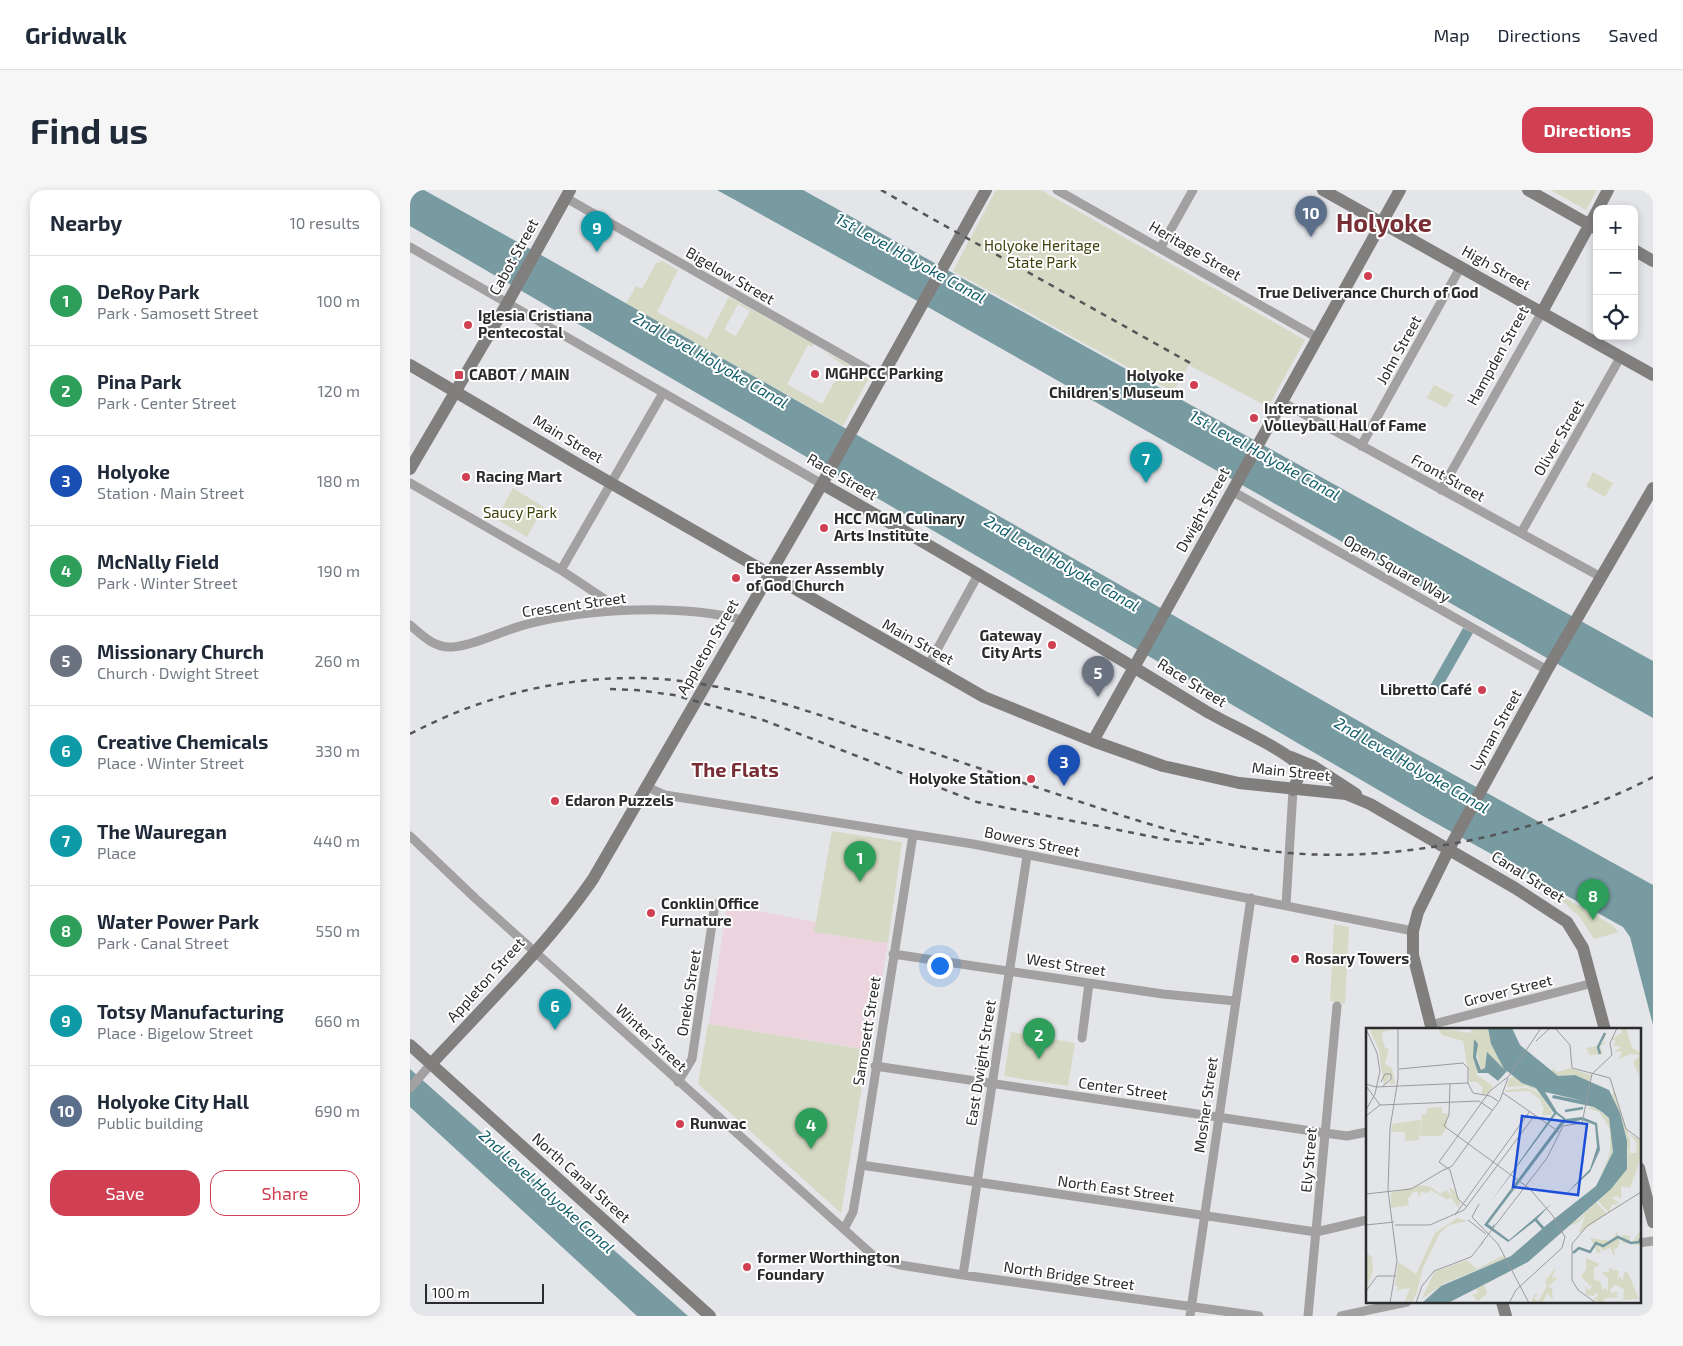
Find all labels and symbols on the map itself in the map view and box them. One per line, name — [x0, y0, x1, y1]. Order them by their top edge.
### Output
pin: 10 — [1295, 196, 1327, 237]
district label: Holyoke — [1336, 207, 1432, 238]
water label: 1st Level Holyoke Canal — [832, 208, 990, 308]
pin: 9 — [581, 211, 613, 252]
street label: Cabot Street — [485, 215, 542, 298]
street label: Heritage Street — [1146, 217, 1245, 284]
park label: Holyoke Heritage State Park — [984, 236, 1100, 271]
street label: High Street — [1459, 241, 1534, 294]
street label: Bigelow Street — [683, 242, 778, 308]
marker: True Deliverance Church of God — [1362, 270, 1374, 282]
place label: True Deliverance Church of God — [1258, 283, 1478, 301]
street label: Hampden Street — [1462, 303, 1532, 408]
place label: Iglesia Cristiana Pentecostal — [478, 306, 592, 341]
water label: 2nd Level Holyoke Canal — [630, 307, 792, 413]
street label: John Street — [1372, 312, 1425, 387]
marker: Iglesia Cristiana Pentecostal — [462, 319, 474, 331]
place label: MGHPCC Parking — [825, 364, 944, 382]
place label: CABOT / MAIN — [469, 365, 570, 383]
place label: Holyoke Children's Museum — [1049, 366, 1184, 401]
marker: MGHPCC Parking — [809, 368, 821, 380]
marker: CABOT / MAIN — [453, 369, 465, 381]
marker: Holyoke Children's Museum — [1188, 379, 1200, 391]
street label: Oliver Street — [1529, 396, 1587, 479]
place label: International Volleyball Hall of Fame — [1264, 399, 1427, 435]
water label: 1st Level Holyoke Canal — [1186, 405, 1344, 505]
street label: Main Street — [530, 410, 607, 466]
marker: International Volleyball Hall of Fame — [1248, 412, 1260, 424]
pin: 7 — [1130, 442, 1162, 483]
street label: Race Street — [804, 449, 881, 504]
street label: Front Street — [1408, 449, 1489, 505]
street label: Dwight Street — [1171, 464, 1233, 555]
place label: Racing Mart — [476, 467, 562, 485]
marker: Racing Mart — [460, 471, 472, 483]
park label: Saucy Park — [483, 503, 557, 521]
place label: HCC MGM Culinary Arts Institute — [834, 509, 965, 544]
water label: 2nd Level Holyoke Canal — [981, 510, 1143, 616]
marker: HCC MGM Culinary Arts Institute — [818, 522, 830, 534]
street label: Open Square Way — [1341, 530, 1454, 606]
place label: Ebenezer Assembly of God Church — [746, 559, 885, 594]
marker: Ebenezer Assembly of God Church — [730, 572, 742, 584]
street label: Crescent Street — [521, 588, 627, 620]
street label: Appleton Street — [673, 595, 742, 697]
street label: Main Street — [880, 614, 958, 668]
place label: Gateway City Arts — [979, 626, 1042, 662]
marker: Gateway City Arts — [1046, 639, 1058, 651]
street label: Race Street — [1155, 654, 1231, 711]
pin: 5 — [1082, 656, 1114, 697]
place label: Libretto Café — [1380, 680, 1472, 698]
marker: Libretto Café — [1476, 684, 1488, 696]
street label: Lyman Street — [1466, 686, 1525, 773]
water label: 2nd Level Holyoke Canal — [1331, 712, 1493, 818]
pin: 3 — [1048, 745, 1080, 786]
district label: The Flats — [691, 757, 779, 781]
street label: Main Street — [1251, 758, 1332, 784]
place label: Holyoke Station — [909, 769, 1021, 788]
marker: Holyoke Station — [1025, 773, 1037, 785]
place label: Edaron Puzzels — [565, 791, 674, 809]
marker: Edaron Puzzels — [549, 795, 561, 807]
street label: Bowers Street — [983, 822, 1082, 860]
pin: 1 — [844, 841, 876, 882]
street label: Canal Street — [1489, 847, 1569, 906]
pin: 8 — [1577, 879, 1609, 920]
place label: Conklin Office Furnature — [661, 894, 759, 929]
marker: Conklin Office Furnature — [645, 907, 657, 919]
street label: Appleton Street — [443, 933, 528, 1025]
street label: Oneko Street — [672, 948, 704, 1038]
street label: West Street — [1025, 949, 1108, 979]
place label: Rosary Towers — [1305, 949, 1409, 968]
your location — [927, 953, 953, 979]
marker: Rosary Towers — [1289, 953, 1301, 965]
street label: Grover Street — [1462, 970, 1554, 1010]
street label: Samosett Street — [848, 975, 884, 1087]
pin: 6 — [539, 989, 571, 1030]
street label: East Dwight Street — [961, 998, 999, 1127]
street label: Winter Street — [612, 1000, 691, 1075]
pin: 2 — [1023, 1018, 1055, 1059]
inset map — [1366, 1028, 1640, 1304]
street label: Mosher Street — [1189, 1055, 1221, 1154]
street label: Center Street — [1077, 1073, 1169, 1103]
pin: 4 — [795, 1108, 827, 1149]
place label: Runwac — [690, 1114, 747, 1132]
marker: Runwac — [674, 1118, 686, 1130]
water label: 2nd Level Holyoke Canal — [475, 1125, 619, 1257]
street label: Ely Street — [1296, 1126, 1320, 1193]
street label: North Canal Street — [529, 1129, 635, 1226]
street label: North East Street — [1057, 1171, 1176, 1205]
place label: former Worthington Foundary — [757, 1248, 900, 1284]
street label: North Bridge Street — [1003, 1257, 1136, 1293]
marker: former Worthington Foundary — [741, 1261, 753, 1273]
scale bar — [425, 1281, 544, 1304]

